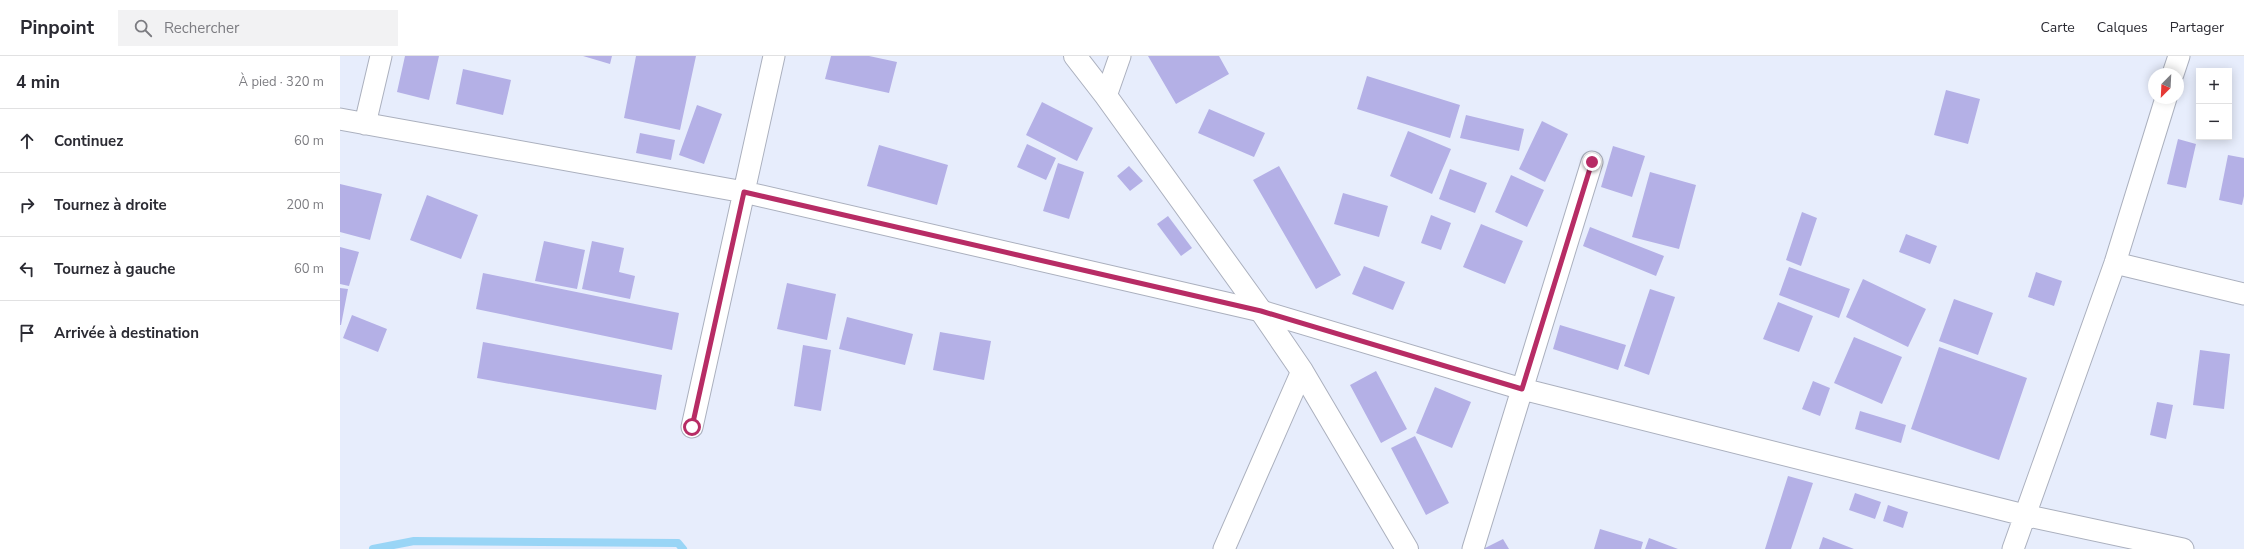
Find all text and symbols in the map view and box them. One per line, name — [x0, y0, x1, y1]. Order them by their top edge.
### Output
search box — [118, 10, 398, 46]
text: Pinpoint — [20, 15, 94, 41]
icon: search — [132, 17, 154, 39]
text: Rechercher — [164, 18, 239, 38]
text: Carte — [2041, 18, 2075, 37]
text: Calques — [2097, 18, 2148, 37]
text: Partager — [2170, 18, 2224, 37]
north arrow — [2148, 68, 2184, 104]
map controls — [2196, 68, 2232, 140]
button: + — [2196, 68, 2232, 104]
text: 4 min — [16, 71, 60, 94]
text: À pied · 320 m — [239, 73, 324, 91]
button: − — [2196, 104, 2232, 140]
icon: ahead — [16, 130, 38, 152]
text: Continuez — [54, 131, 123, 151]
text: 60 m — [294, 132, 324, 150]
route end — [1583, 153, 1601, 171]
icon: right — [16, 194, 38, 216]
text: Tournez à droite — [54, 195, 167, 215]
text: 200 m — [286, 196, 324, 214]
icon: left — [16, 258, 38, 280]
text: Tournez à gauche — [54, 259, 176, 279]
text: 60 m — [294, 260, 324, 278]
icon: arrive — [16, 322, 38, 344]
text: Arrivée à destination — [54, 323, 199, 343]
route start — [683, 418, 701, 436]

